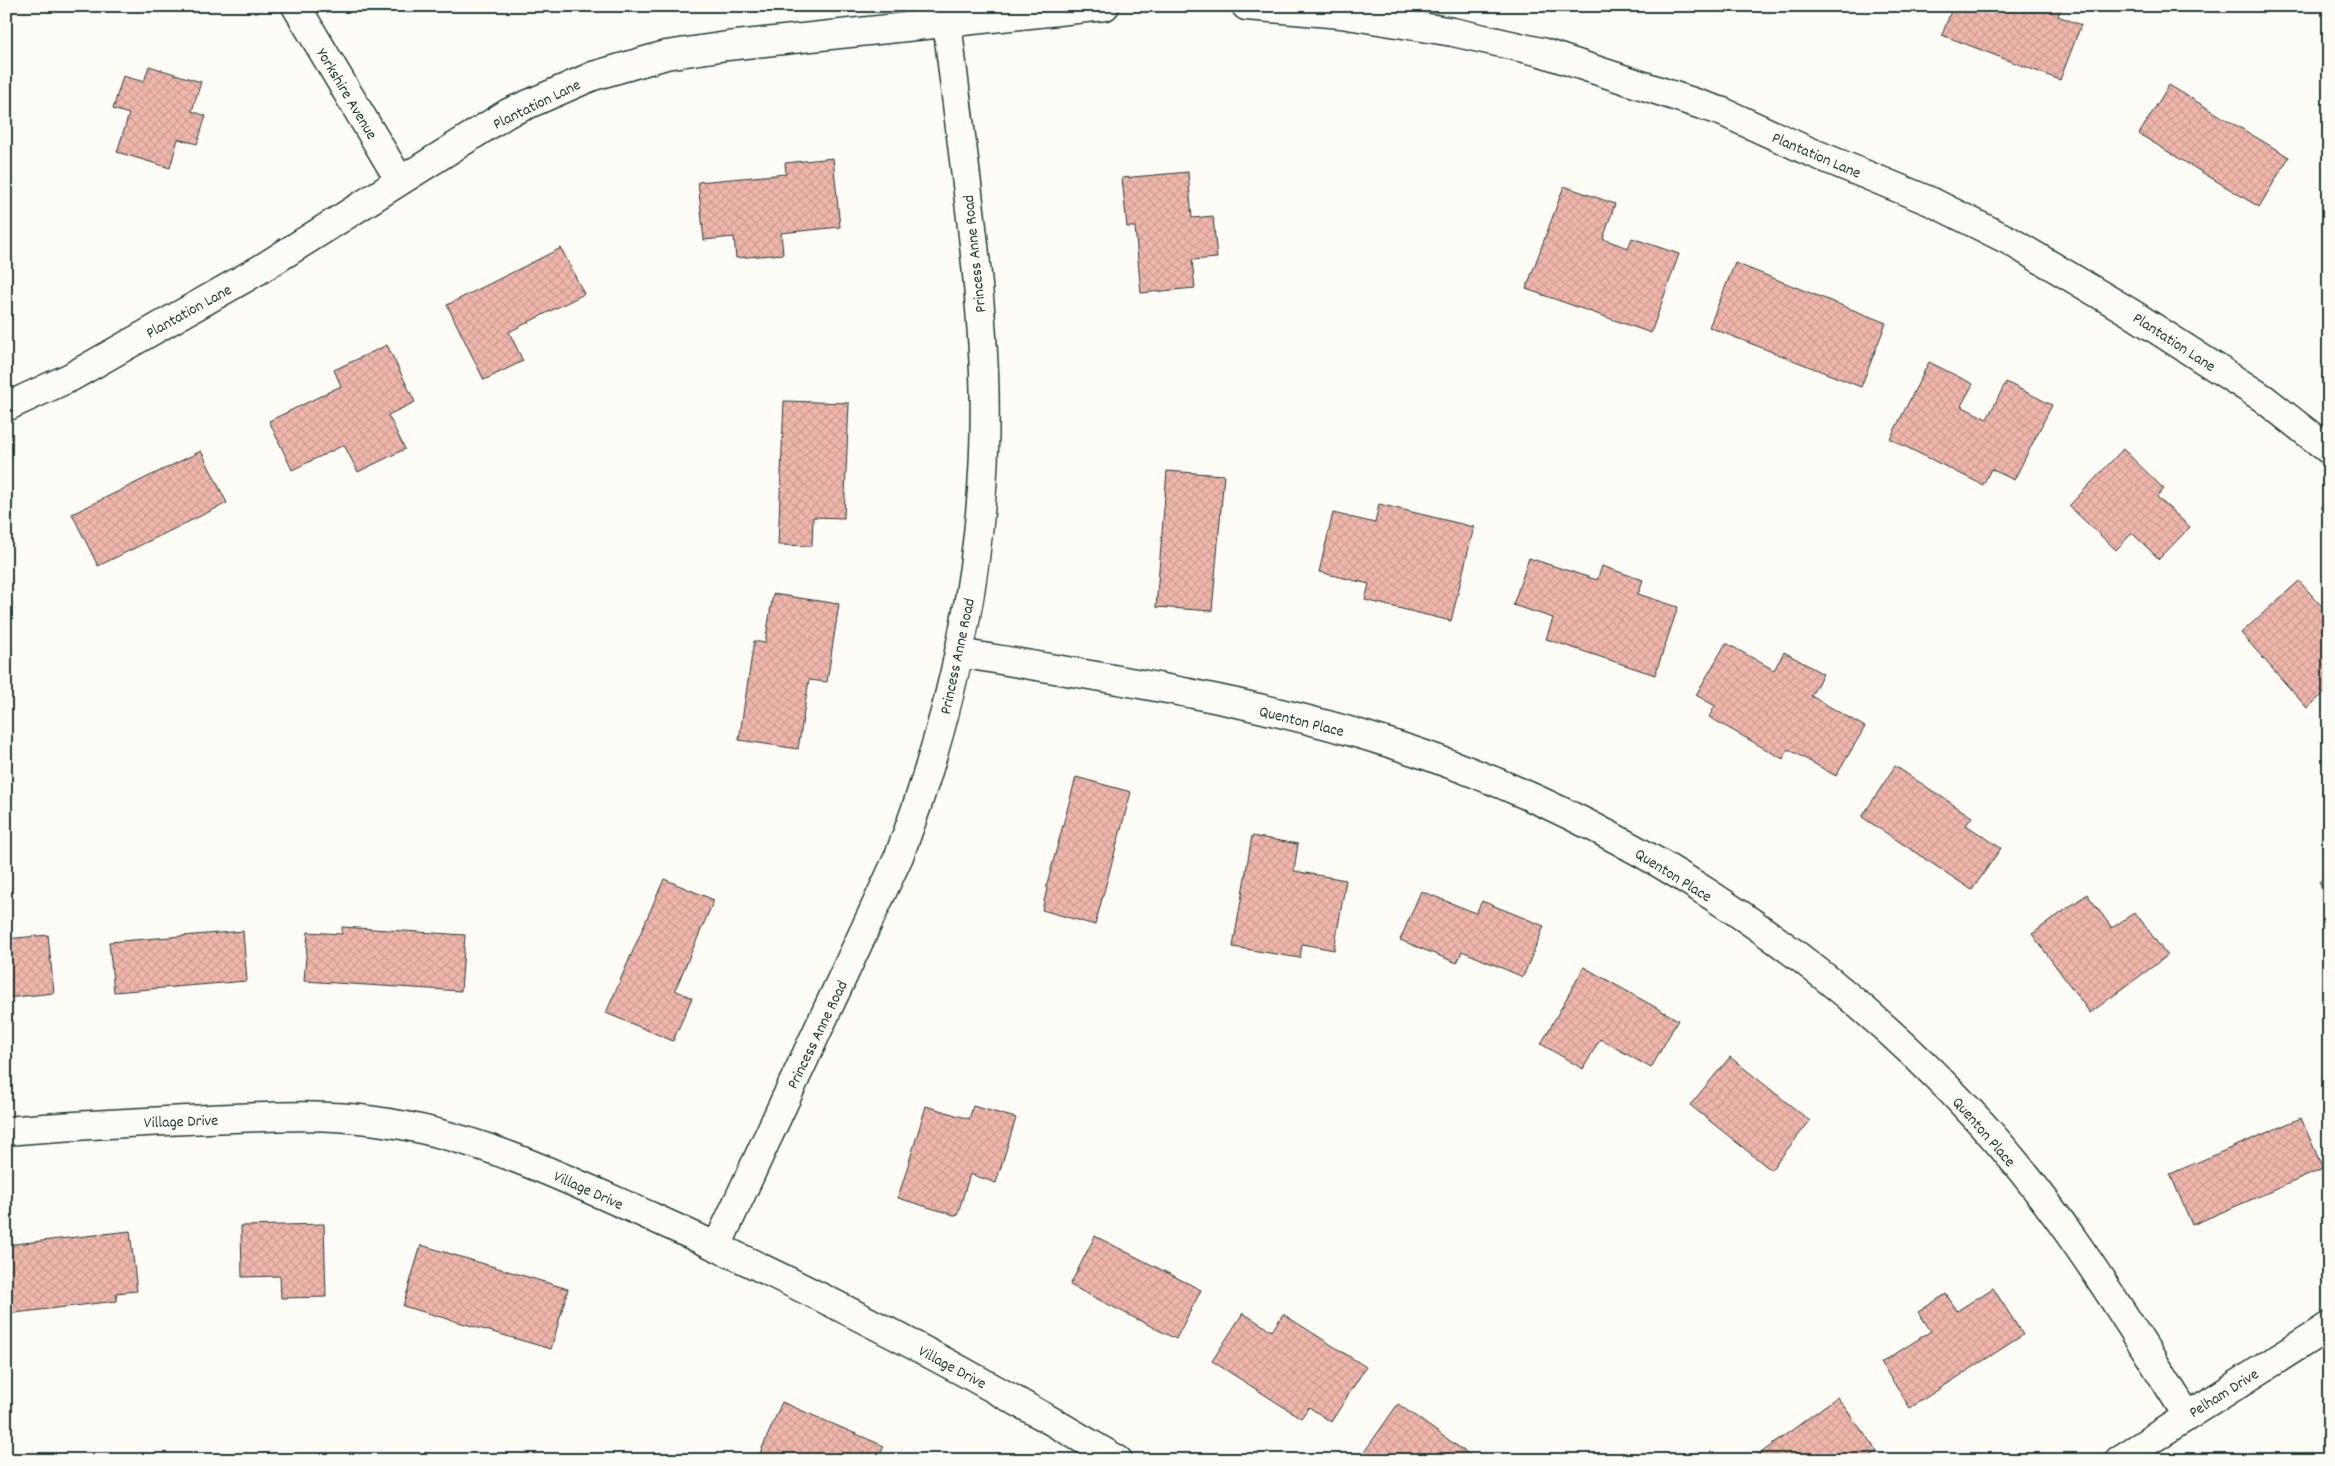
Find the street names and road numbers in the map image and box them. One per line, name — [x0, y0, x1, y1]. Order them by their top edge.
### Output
street label: Yorkshire Avenue — [310, 44, 382, 144]
street label: Plantation Lane — [489, 74, 585, 136]
street label: Plantation Lane — [1768, 127, 1864, 185]
street label: Princess Anne Road — [958, 194, 993, 314]
street label: Plantation Lane — [142, 279, 236, 345]
street label: Plantation Lane — [2128, 308, 2220, 379]
street label: Princess Anne Road — [935, 596, 982, 717]
street label: Quenton Place — [1257, 701, 1346, 744]
street label: Quenton Place — [1630, 843, 1716, 909]
street label: Princess Anne Road — [782, 977, 855, 1093]
street label: Quenton Place — [1946, 1092, 2020, 1173]
street label: Village Drive — [144, 1110, 219, 1135]
street label: Village Drive — [549, 1166, 627, 1217]
street label: Village Drive — [914, 1341, 990, 1396]
street label: Pelham Drive — [2185, 1364, 2264, 1425]

